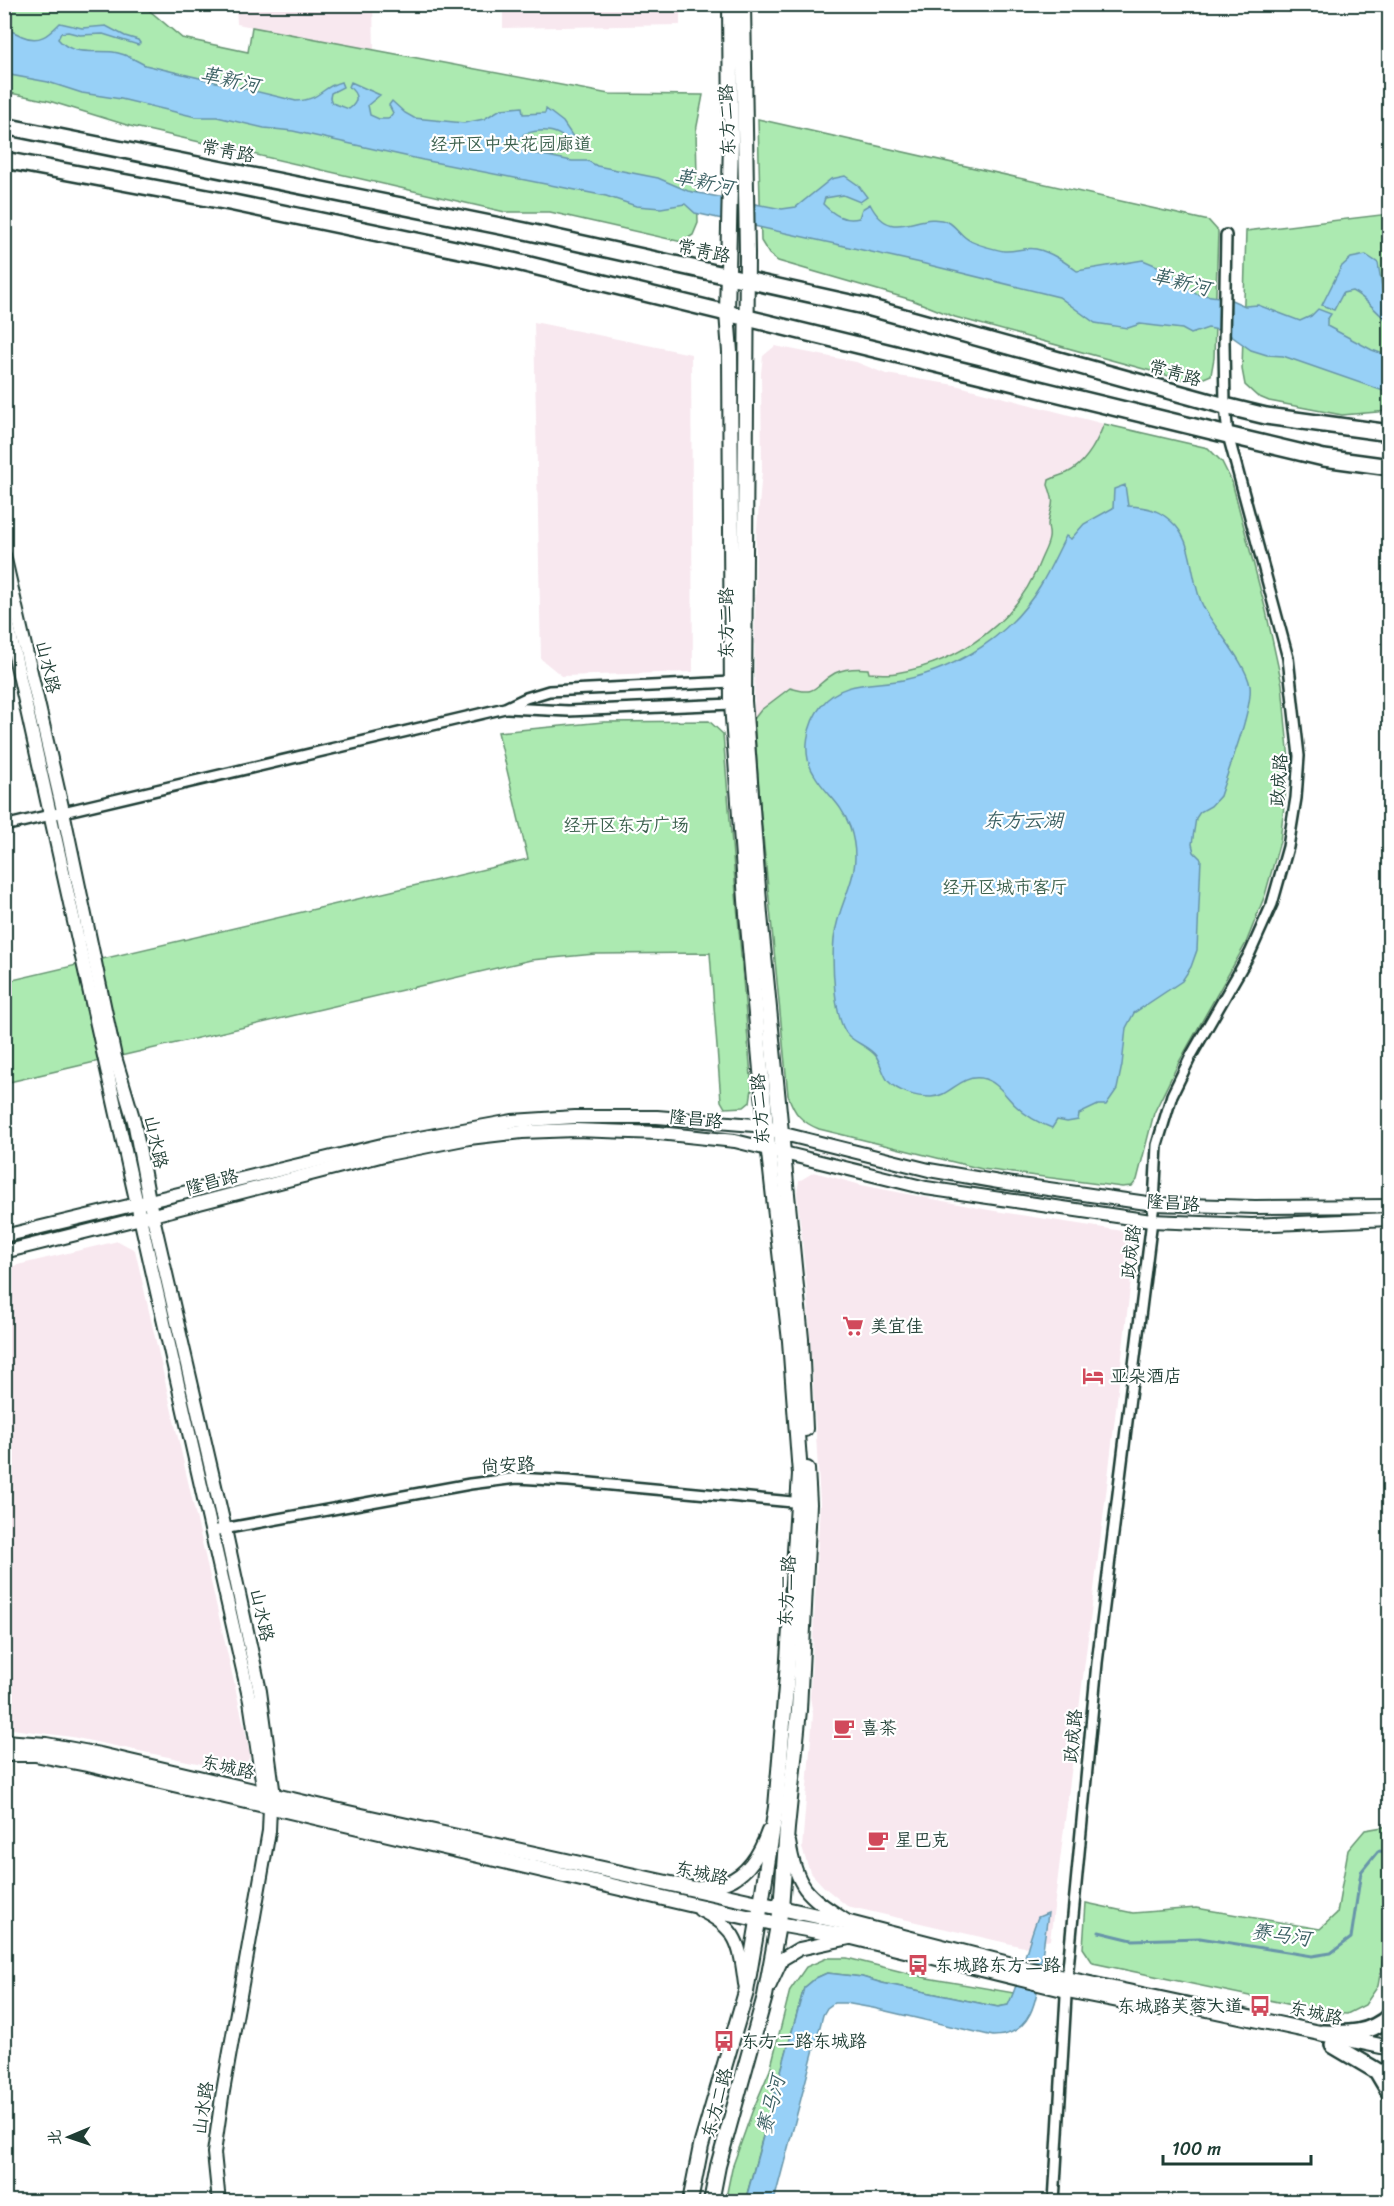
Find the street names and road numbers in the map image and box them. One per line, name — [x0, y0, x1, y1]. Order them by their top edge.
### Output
street label: 东方二路 — [710, 83, 744, 157]
street label: 常青路 — [198, 130, 258, 172]
street label: 常青路 — [674, 230, 734, 272]
street label: 常青路 — [1145, 350, 1205, 396]
street label: 东方二路 — [710, 587, 742, 659]
street label: 山水路 — [26, 637, 70, 697]
street label: 政成路 — [1261, 752, 1297, 808]
street label: 东方二路 — [742, 1072, 778, 1146]
street label: 隆昌路 — [667, 1100, 725, 1138]
street label: 山水路 — [135, 1112, 177, 1172]
street label: 隆昌路 — [182, 1160, 242, 1204]
street label: 隆昌路 — [1145, 1185, 1201, 1221]
street label: 政成路 — [1112, 1223, 1150, 1281]
street label: 尚安路 — [480, 1448, 536, 1482]
street label: 东方二路 — [769, 1554, 805, 1628]
street label: 山水路 — [241, 1585, 283, 1645]
street label: 政成路 — [1055, 1708, 1091, 1764]
street label: 东城路 — [198, 1745, 258, 1789]
street label: 东城路 — [672, 1852, 732, 1894]
street label: 东城路 — [1286, 1991, 1346, 2035]
street label: 东方二路 — [692, 2064, 742, 2142]
street label: 山水路 — [183, 2079, 223, 2137]

